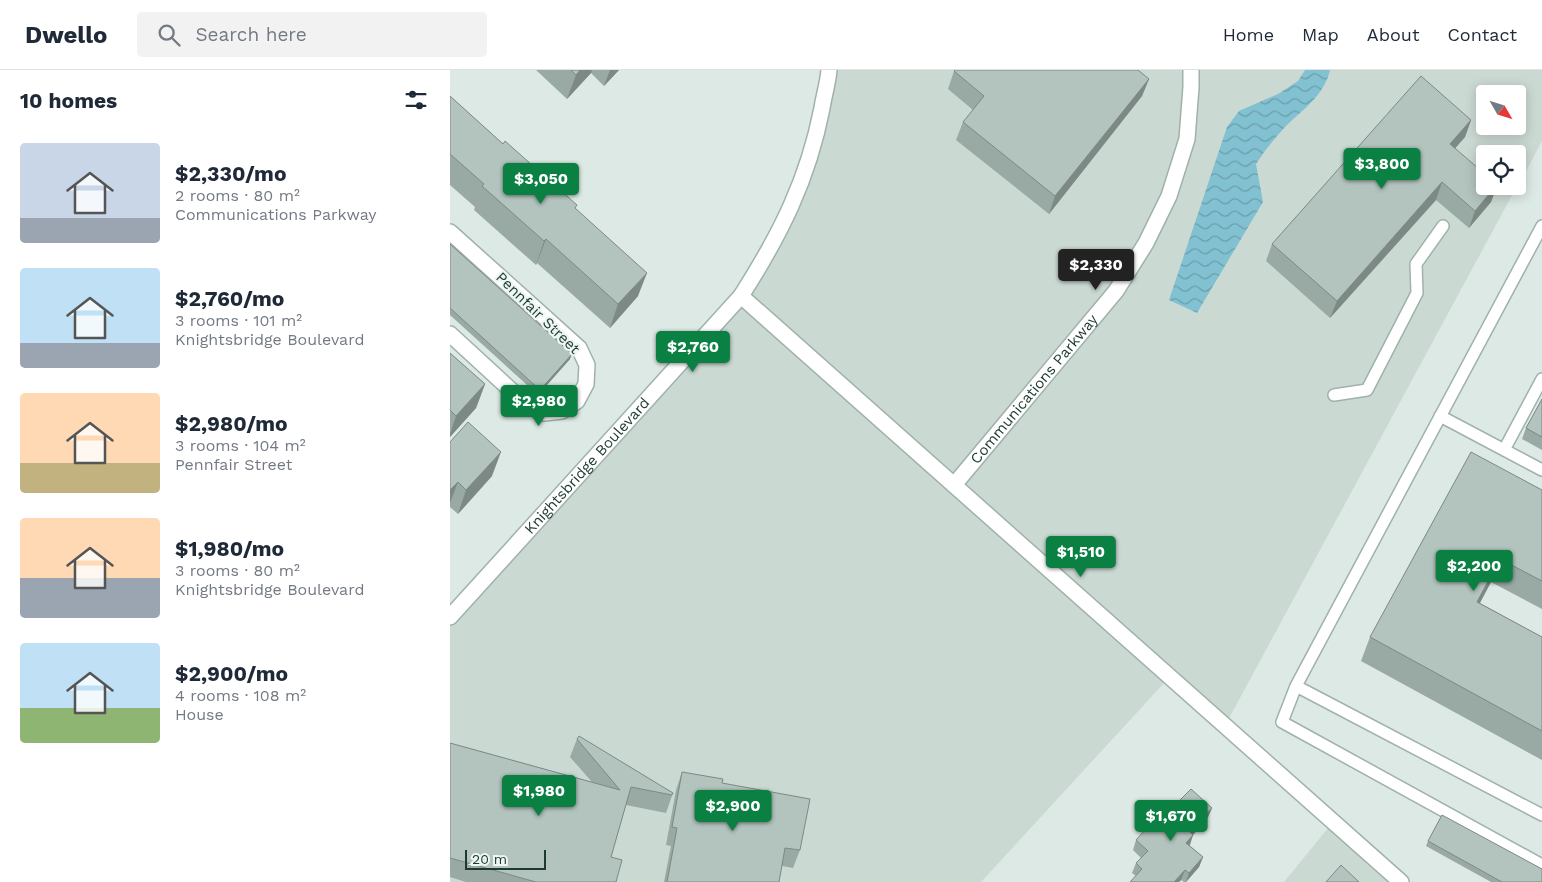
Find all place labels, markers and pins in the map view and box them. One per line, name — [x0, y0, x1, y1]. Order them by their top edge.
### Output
pin: $3,800 — [1341, 148, 1423, 190]
pin: $3,050 — [500, 162, 582, 205]
pin: $2,330 — [1055, 248, 1137, 291]
pin: $2,760 — [652, 330, 734, 373]
pin: $2,980 — [498, 384, 580, 427]
pin: $1,510 — [1040, 536, 1122, 578]
pin: $2,200 — [1433, 550, 1515, 592]
pin: $1,980 — [498, 774, 580, 817]
pin: $2,900 — [692, 790, 774, 832]
pin: $1,670 — [1130, 800, 1212, 842]

